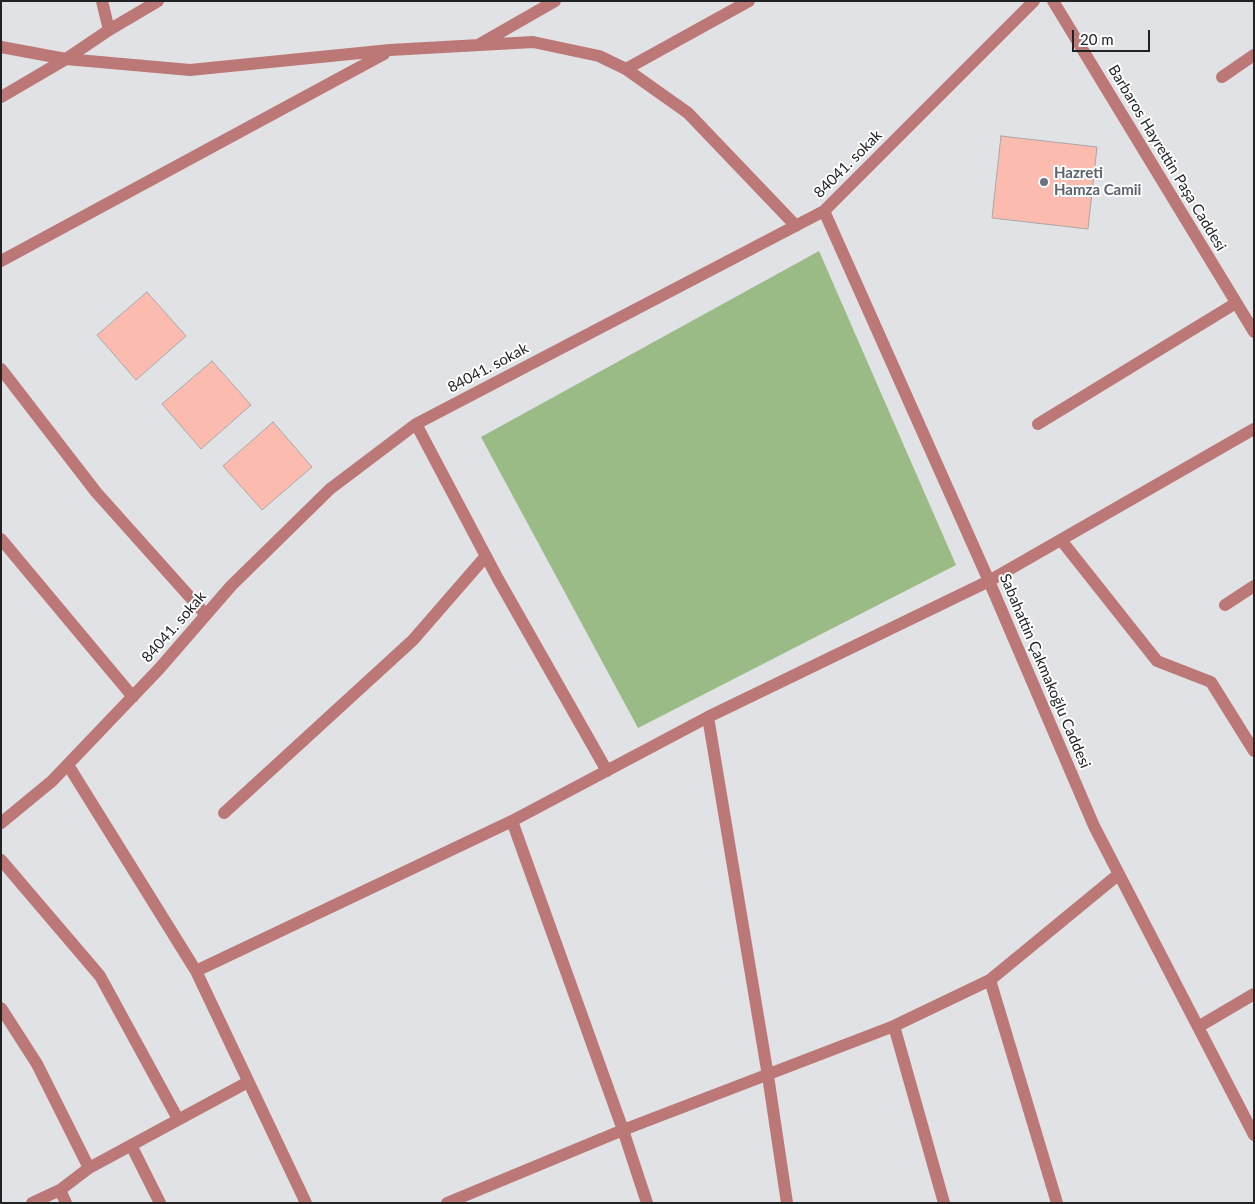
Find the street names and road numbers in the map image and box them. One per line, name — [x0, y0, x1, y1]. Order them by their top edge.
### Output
street label: Barbaros Hayrettin Paşa Caddesi — [1104, 62, 1230, 254]
street label: 84041. sokak — [810, 126, 886, 202]
street label: 84041. sokak — [445, 339, 531, 397]
street label: Sabahattin Çakmakoğlu Caddesi — [996, 571, 1094, 771]
street label: 84041. sokak — [138, 588, 210, 666]

